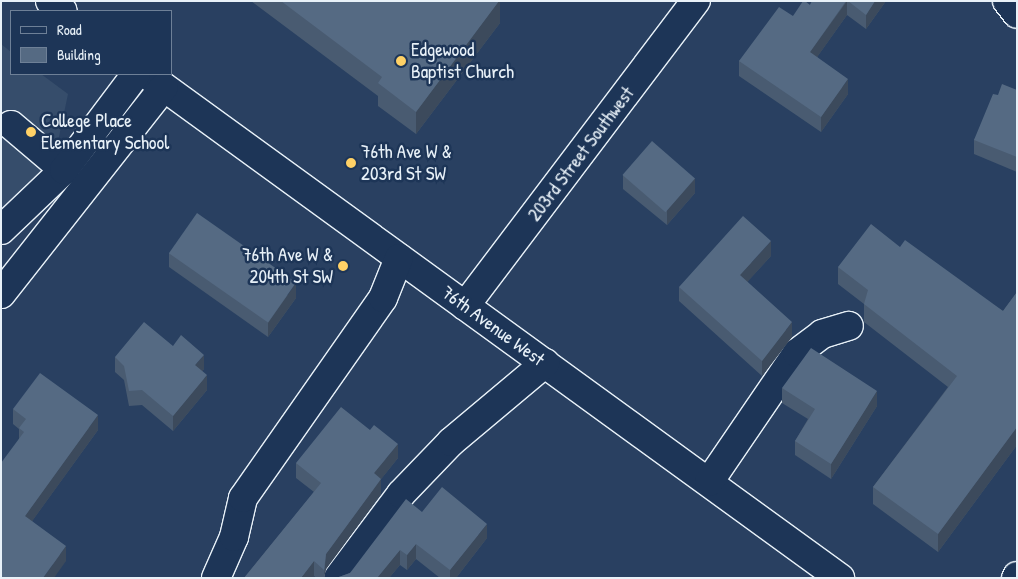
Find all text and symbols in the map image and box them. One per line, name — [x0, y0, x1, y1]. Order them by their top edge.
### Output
legend — [10, 10, 172, 75]
text: Road — [57, 19, 82, 40]
place label: Edgewood Baptist Church — [411, 39, 514, 83]
text: Building — [57, 44, 101, 65]
marker: Edgewood Baptist Church — [395, 55, 407, 67]
street label: 203rd Street Southwest — [523, 82, 639, 226]
place label: College Place Elementary School — [41, 110, 169, 154]
marker: College Place Elementary School — [25, 126, 37, 138]
place label: 76th Ave W & 203rd St SW — [361, 141, 452, 185]
marker: 76th Ave W & 203rd St SW — [345, 157, 357, 169]
place label: 76th Ave W & 204th St SW — [242, 244, 333, 288]
marker: 76th Ave W & 204th St SW — [337, 260, 349, 272]
street label: 76th Avenue West — [437, 281, 549, 371]

